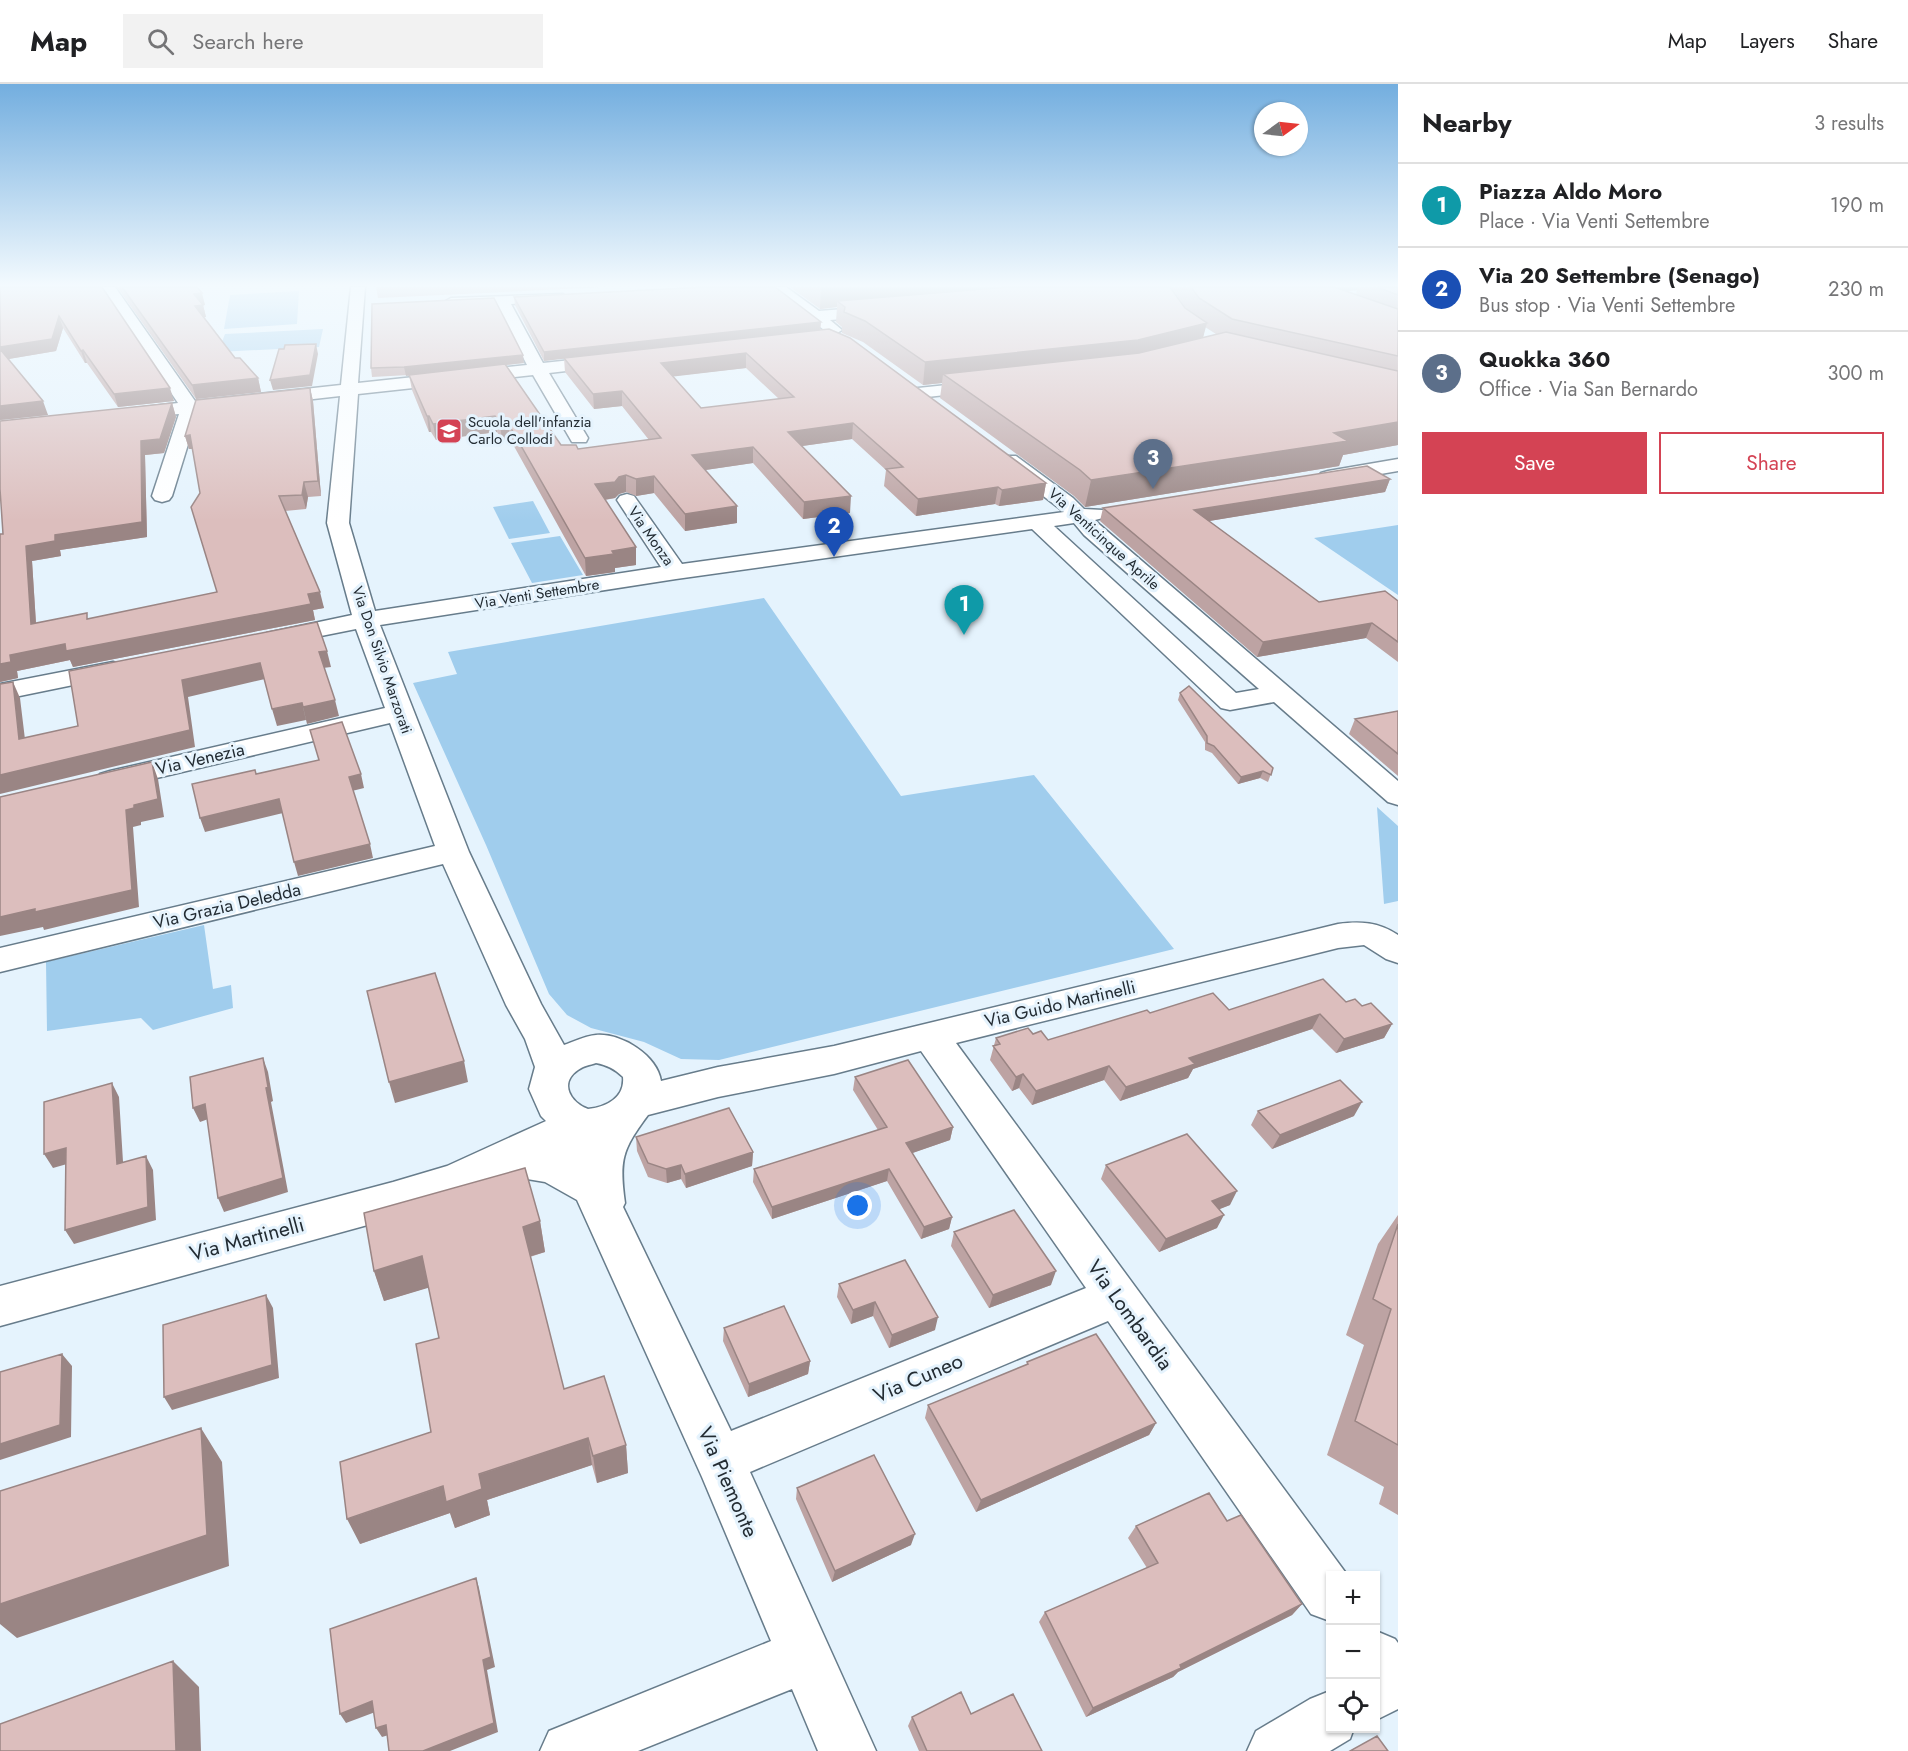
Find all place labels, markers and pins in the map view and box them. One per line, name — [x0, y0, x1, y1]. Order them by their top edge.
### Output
place label: Scuola dell'infanzia Carlo Collodi — [468, 411, 591, 450]
school or university icon: Scuola dell'infanzia Carlo Collodi — [434, 416, 464, 446]
pin: 3 — [1134, 440, 1172, 489]
pin: 2 — [814, 508, 854, 557]
pin: 1 — [944, 586, 984, 635]

